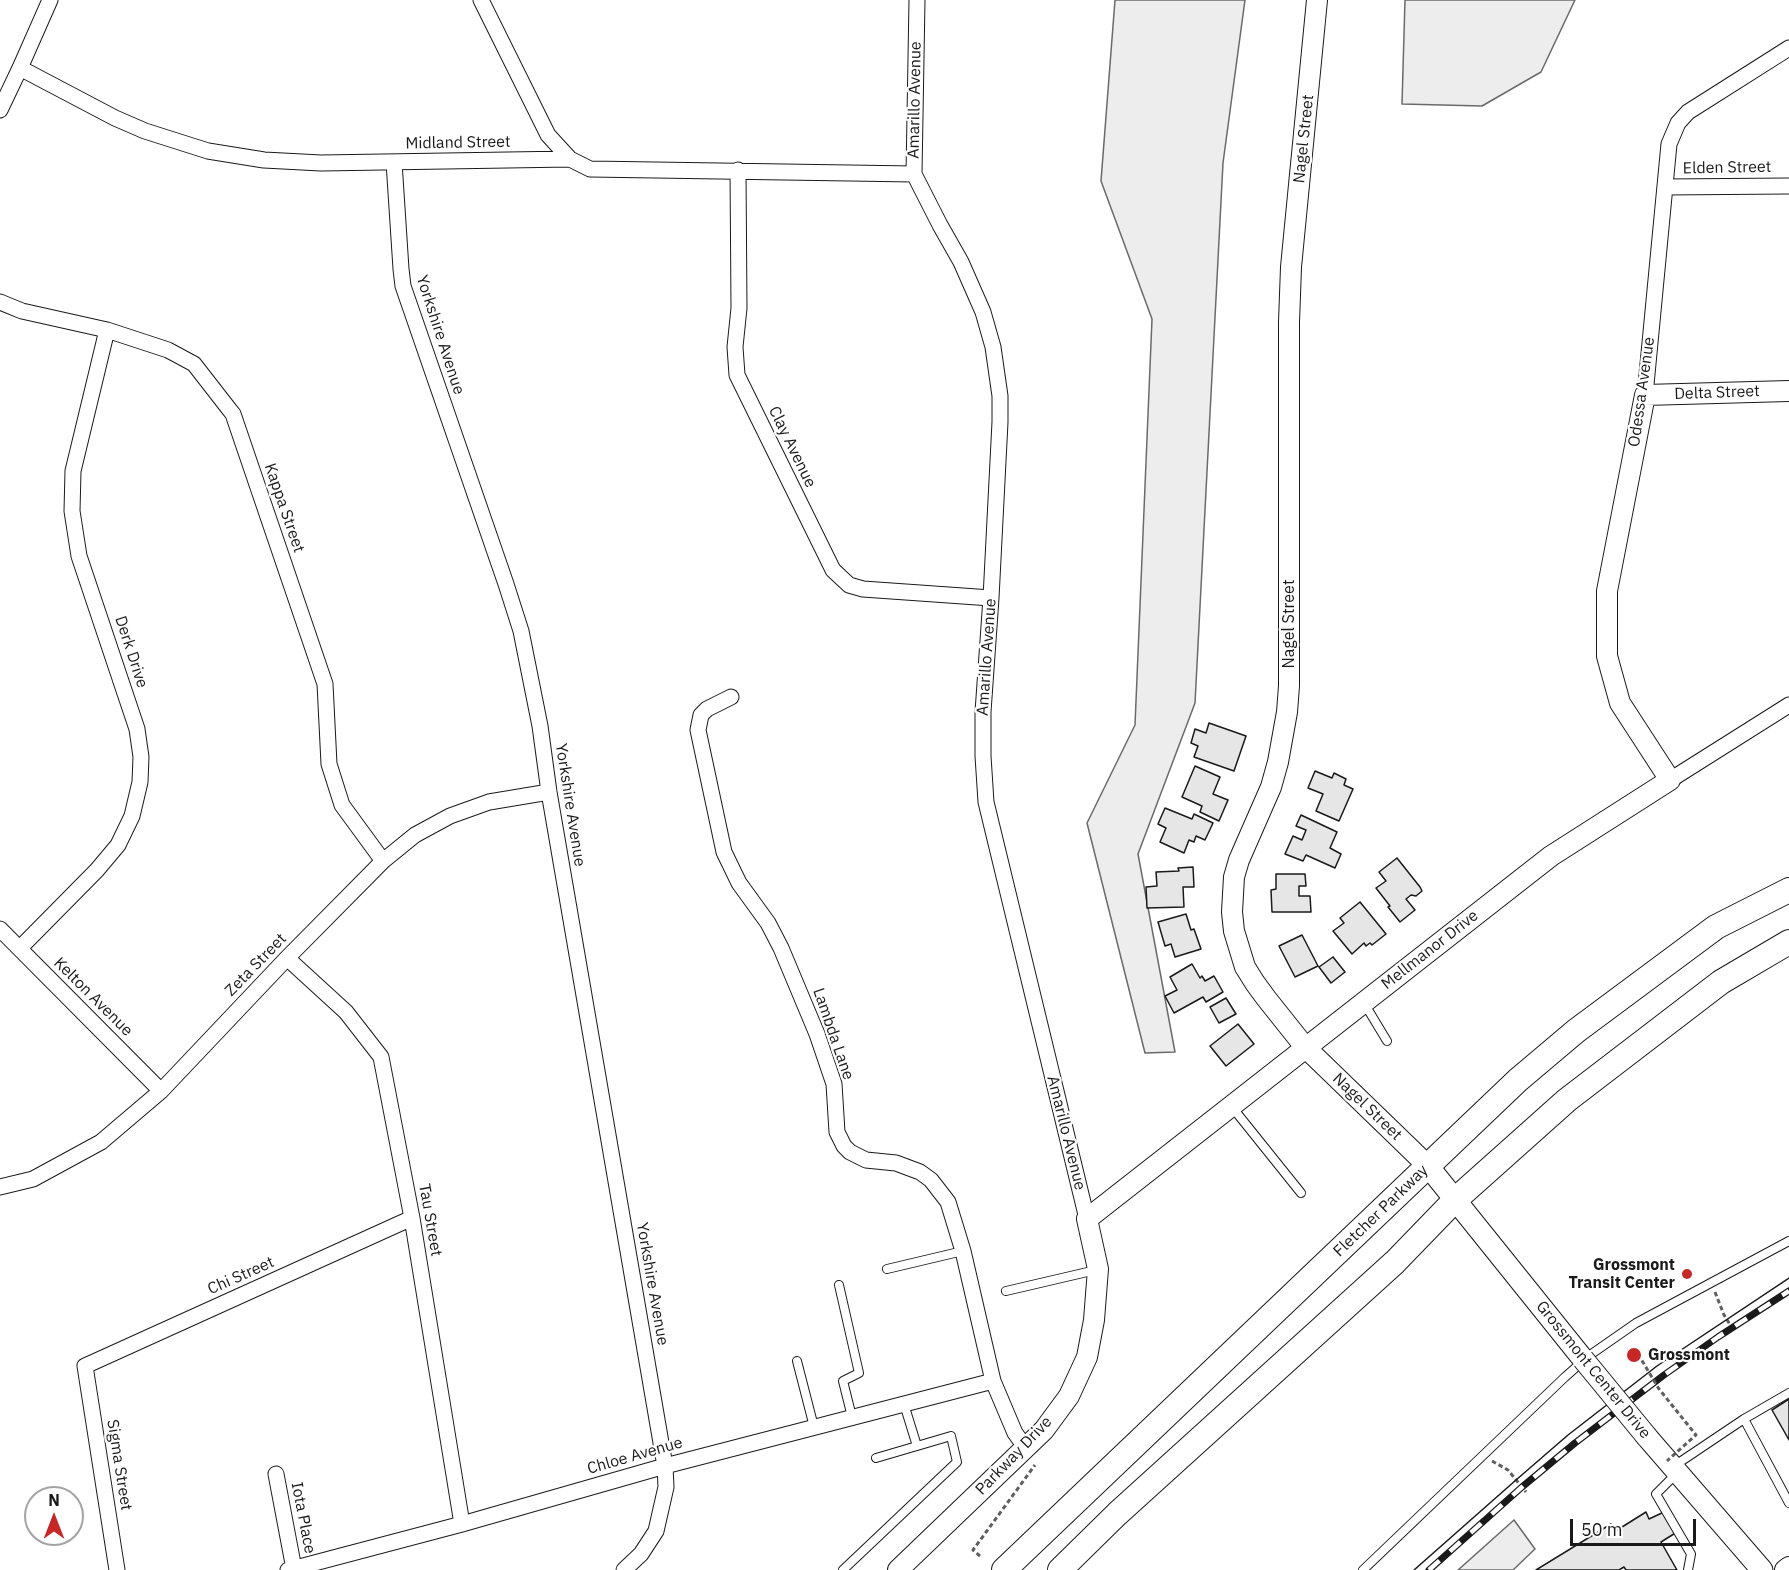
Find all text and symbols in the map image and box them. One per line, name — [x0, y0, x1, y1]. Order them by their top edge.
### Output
street label: Amarillo Avenue — [904, 41, 926, 159]
street label: Nagel Street — [1290, 94, 1318, 184]
street label: Midland Street — [405, 132, 511, 154]
street label: Elden Street — [1683, 158, 1771, 178]
street label: Yorkshire Avenue — [412, 273, 468, 397]
street label: Odessa Avenue — [1625, 336, 1659, 448]
street label: Delta Street — [1674, 382, 1760, 404]
street label: Clay Avenue — [764, 403, 820, 491]
street label: Kappa Street — [260, 461, 308, 555]
street label: Nagel Street — [1279, 579, 1299, 669]
street label: Amarillo Avenue — [973, 598, 1001, 716]
street label: Derk Drive — [110, 613, 152, 691]
street label: Yorkshire Avenue — [551, 742, 589, 868]
street label: Mellmanor Drive — [1378, 906, 1482, 994]
street label: Zeta Street — [221, 930, 291, 1000]
street label: Kelton Avenue — [50, 954, 136, 1040]
street label: Lambda Lane — [808, 986, 858, 1082]
street label: Nagel Street — [1328, 1069, 1406, 1145]
street label: Amarillo Avenue — [1042, 1074, 1090, 1192]
street label: Fletcher Parkway — [1330, 1161, 1432, 1261]
street label: Tau Street — [414, 1182, 446, 1258]
street label: Yorkshire Avenue — [632, 1221, 672, 1347]
street label: Chi Street — [205, 1253, 277, 1299]
place label: Grossmont Transit Center — [1568, 1255, 1675, 1293]
marker: Grossmont Transit Center — [1680, 1267, 1694, 1281]
street label: Grossmont Center Drive — [1532, 1297, 1654, 1443]
place label: Grossmont — [1648, 1345, 1730, 1365]
marker: Grossmont — [1625, 1346, 1643, 1364]
street label: Parkway Drive — [972, 1413, 1056, 1499]
street label: Sigma Street — [102, 1418, 136, 1512]
street label: Chloe Avenue — [585, 1433, 685, 1479]
street label: Iota Place — [287, 1481, 319, 1555]
north arrow — [24, 1486, 84, 1546]
text: N — [48, 1490, 60, 1510]
scale bar — [1573, 1507, 1699, 1545]
text: 50 m — [1581, 1518, 1623, 1541]

